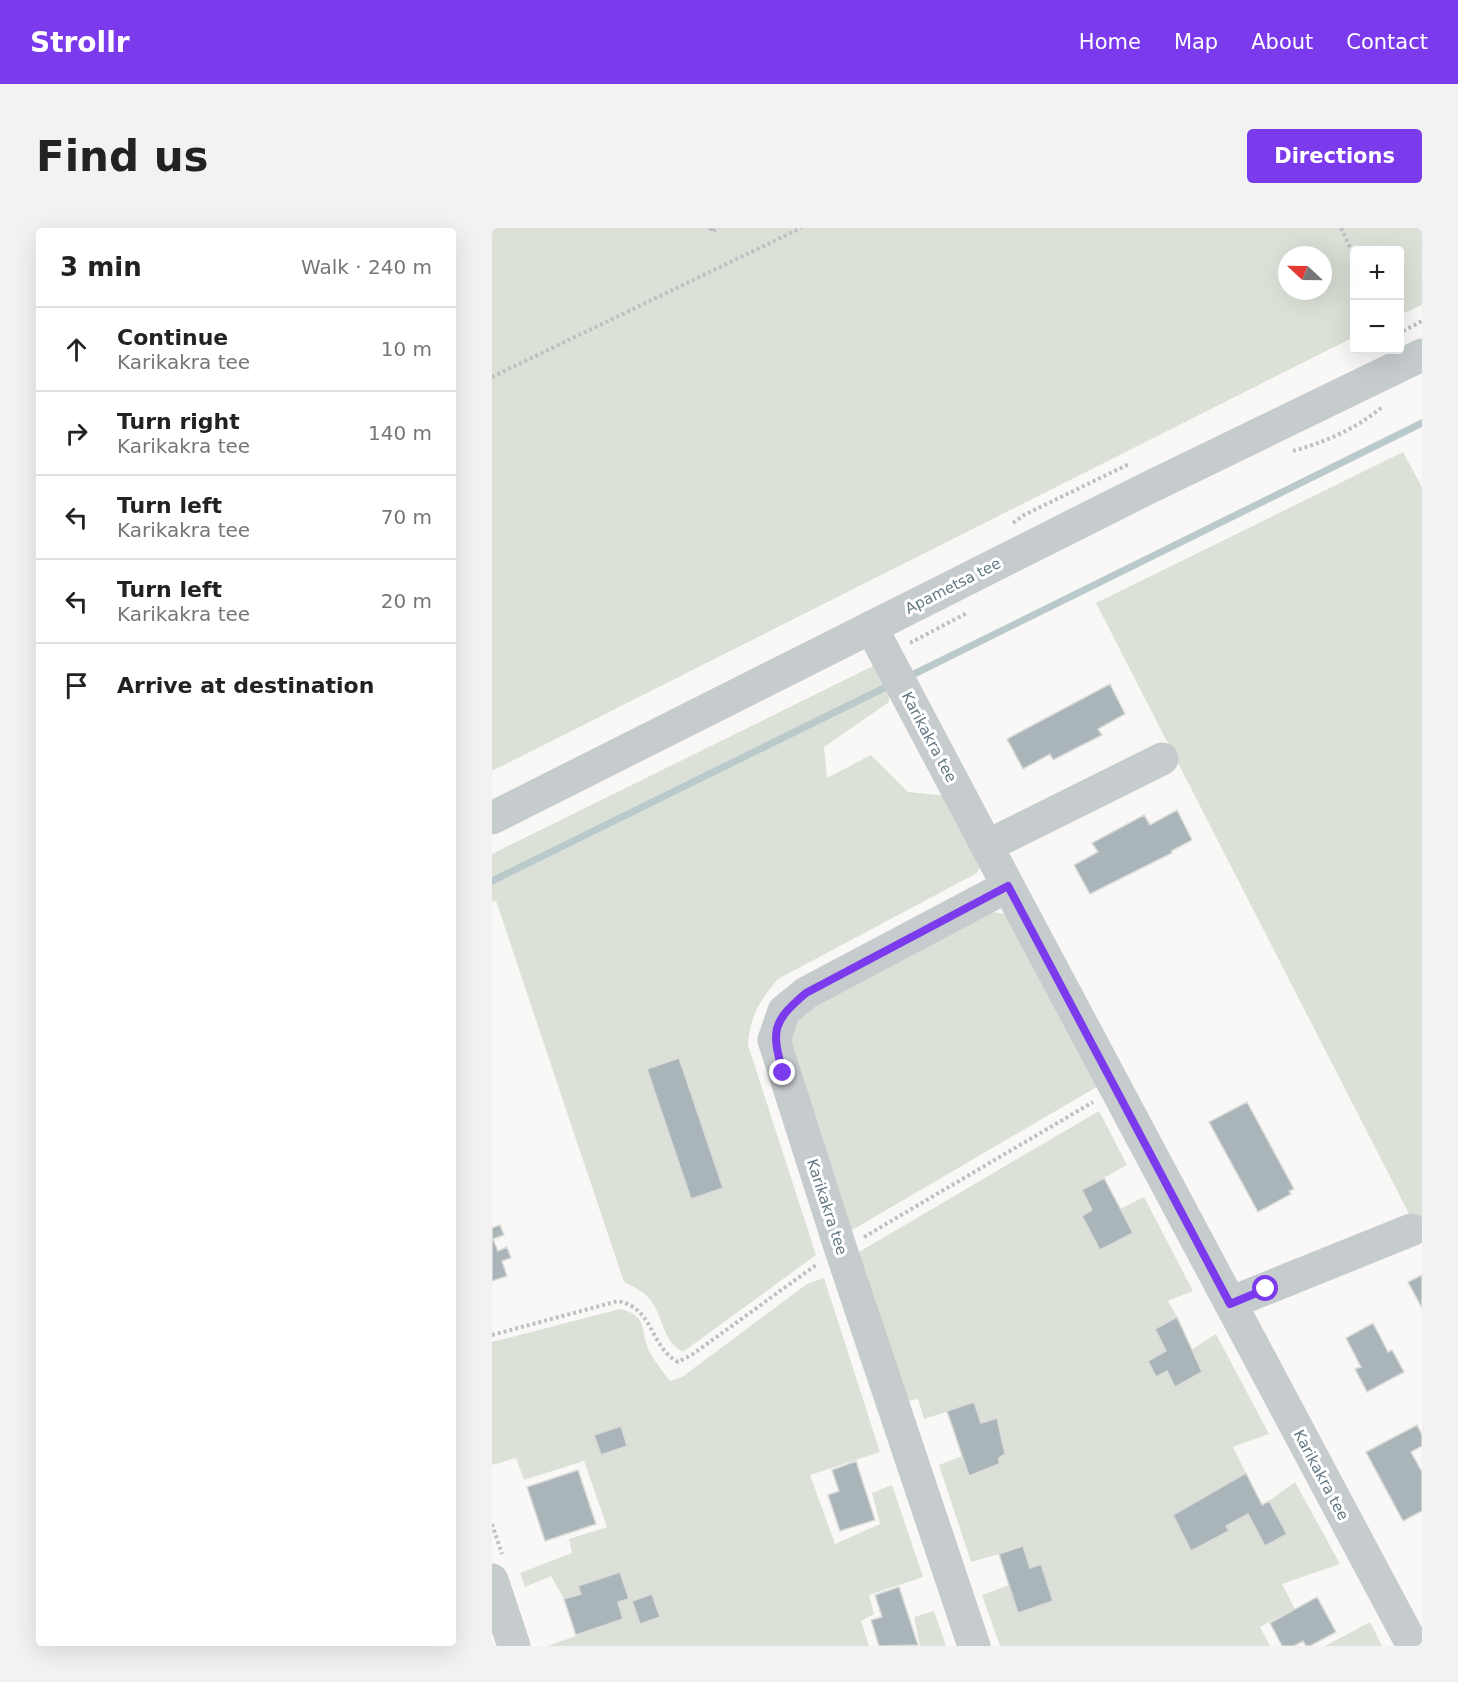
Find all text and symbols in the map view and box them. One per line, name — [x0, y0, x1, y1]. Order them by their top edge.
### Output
text: Strollr — [30, 26, 130, 59]
text: Home — [1079, 30, 1141, 54]
text: Map — [1174, 30, 1218, 54]
text: About — [1251, 30, 1313, 54]
text: Contact — [1346, 30, 1428, 54]
button: Directions — [1247, 129, 1422, 183]
text: Find us — [36, 132, 209, 181]
north arrow — [1278, 246, 1332, 300]
map controls — [1350, 246, 1404, 354]
button: + — [1350, 246, 1404, 300]
text: 3 min — [60, 252, 142, 282]
text: Walk · 240 m — [301, 255, 432, 279]
button: − — [1350, 300, 1404, 354]
text: Continue — [117, 325, 228, 350]
icon: ahead — [60, 333, 93, 366]
text: 10 m — [381, 337, 432, 361]
text: Karikakra tee — [117, 350, 250, 374]
text: Turn right — [117, 409, 240, 434]
icon: right — [60, 417, 93, 450]
text: 140 m — [368, 421, 432, 445]
text: Karikakra tee — [117, 434, 250, 458]
text: Turn left — [117, 493, 222, 518]
icon: left — [60, 501, 93, 534]
text: 70 m — [381, 505, 432, 529]
text: Karikakra tee — [117, 518, 250, 542]
street label: Apametsa tee — [902, 554, 1004, 618]
text: Turn left — [117, 577, 222, 602]
icon: left — [60, 585, 93, 618]
text: 20 m — [381, 589, 432, 613]
text: Karikakra tee — [117, 602, 250, 626]
icon: arrive — [60, 669, 93, 702]
text: Arrive at destination — [117, 673, 374, 698]
street label: Karikakra tee — [898, 689, 960, 785]
route end — [769, 1059, 795, 1085]
street label: Karikakra tee — [803, 1157, 851, 1257]
route start — [1252, 1275, 1278, 1301]
street label: Karikakra tee — [1290, 1427, 1352, 1523]

